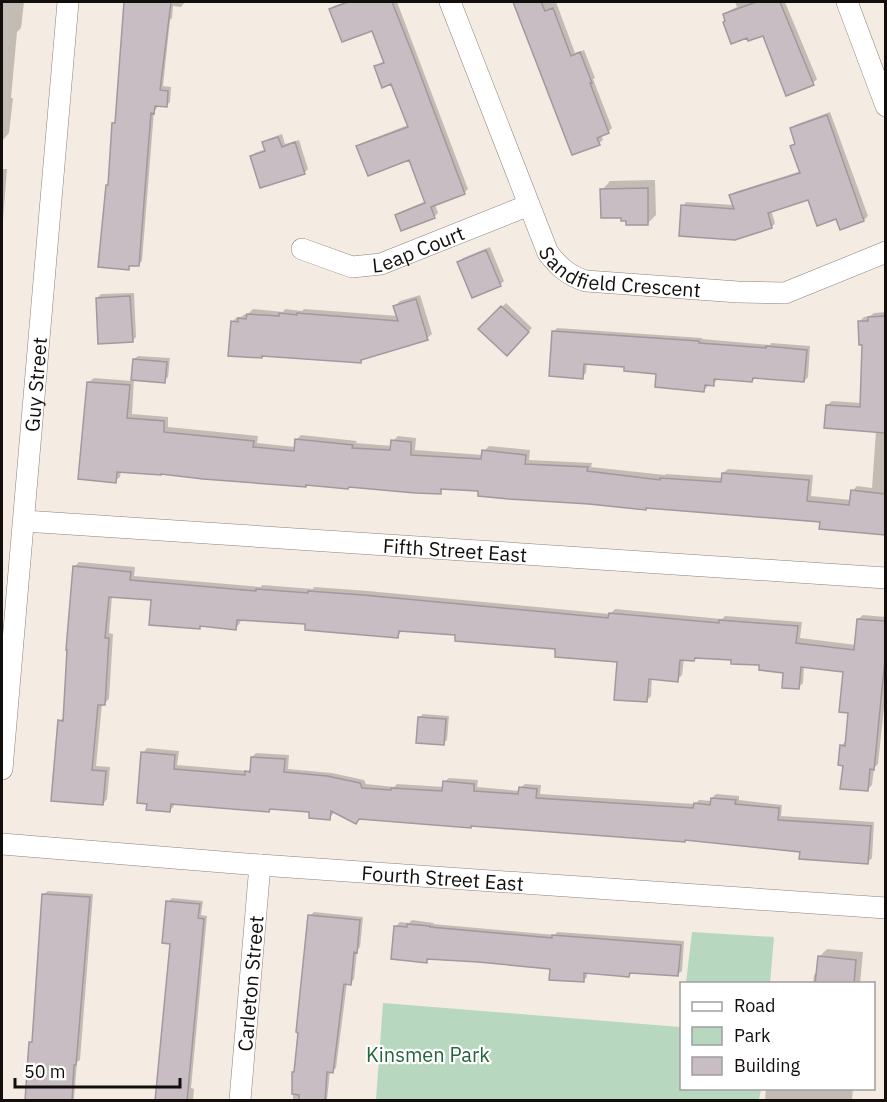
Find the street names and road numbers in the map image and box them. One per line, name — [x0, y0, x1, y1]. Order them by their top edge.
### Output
street label: Leap Court — [371, 219, 468, 278]
street label: Sandfield Crescent — [533, 242, 702, 303]
street label: Guy Street — [18, 336, 53, 433]
street label: Fifth Street East — [382, 531, 528, 568]
street label: Fourth Street East — [361, 859, 525, 897]
street label: Carleton Street — [231, 914, 269, 1052]

